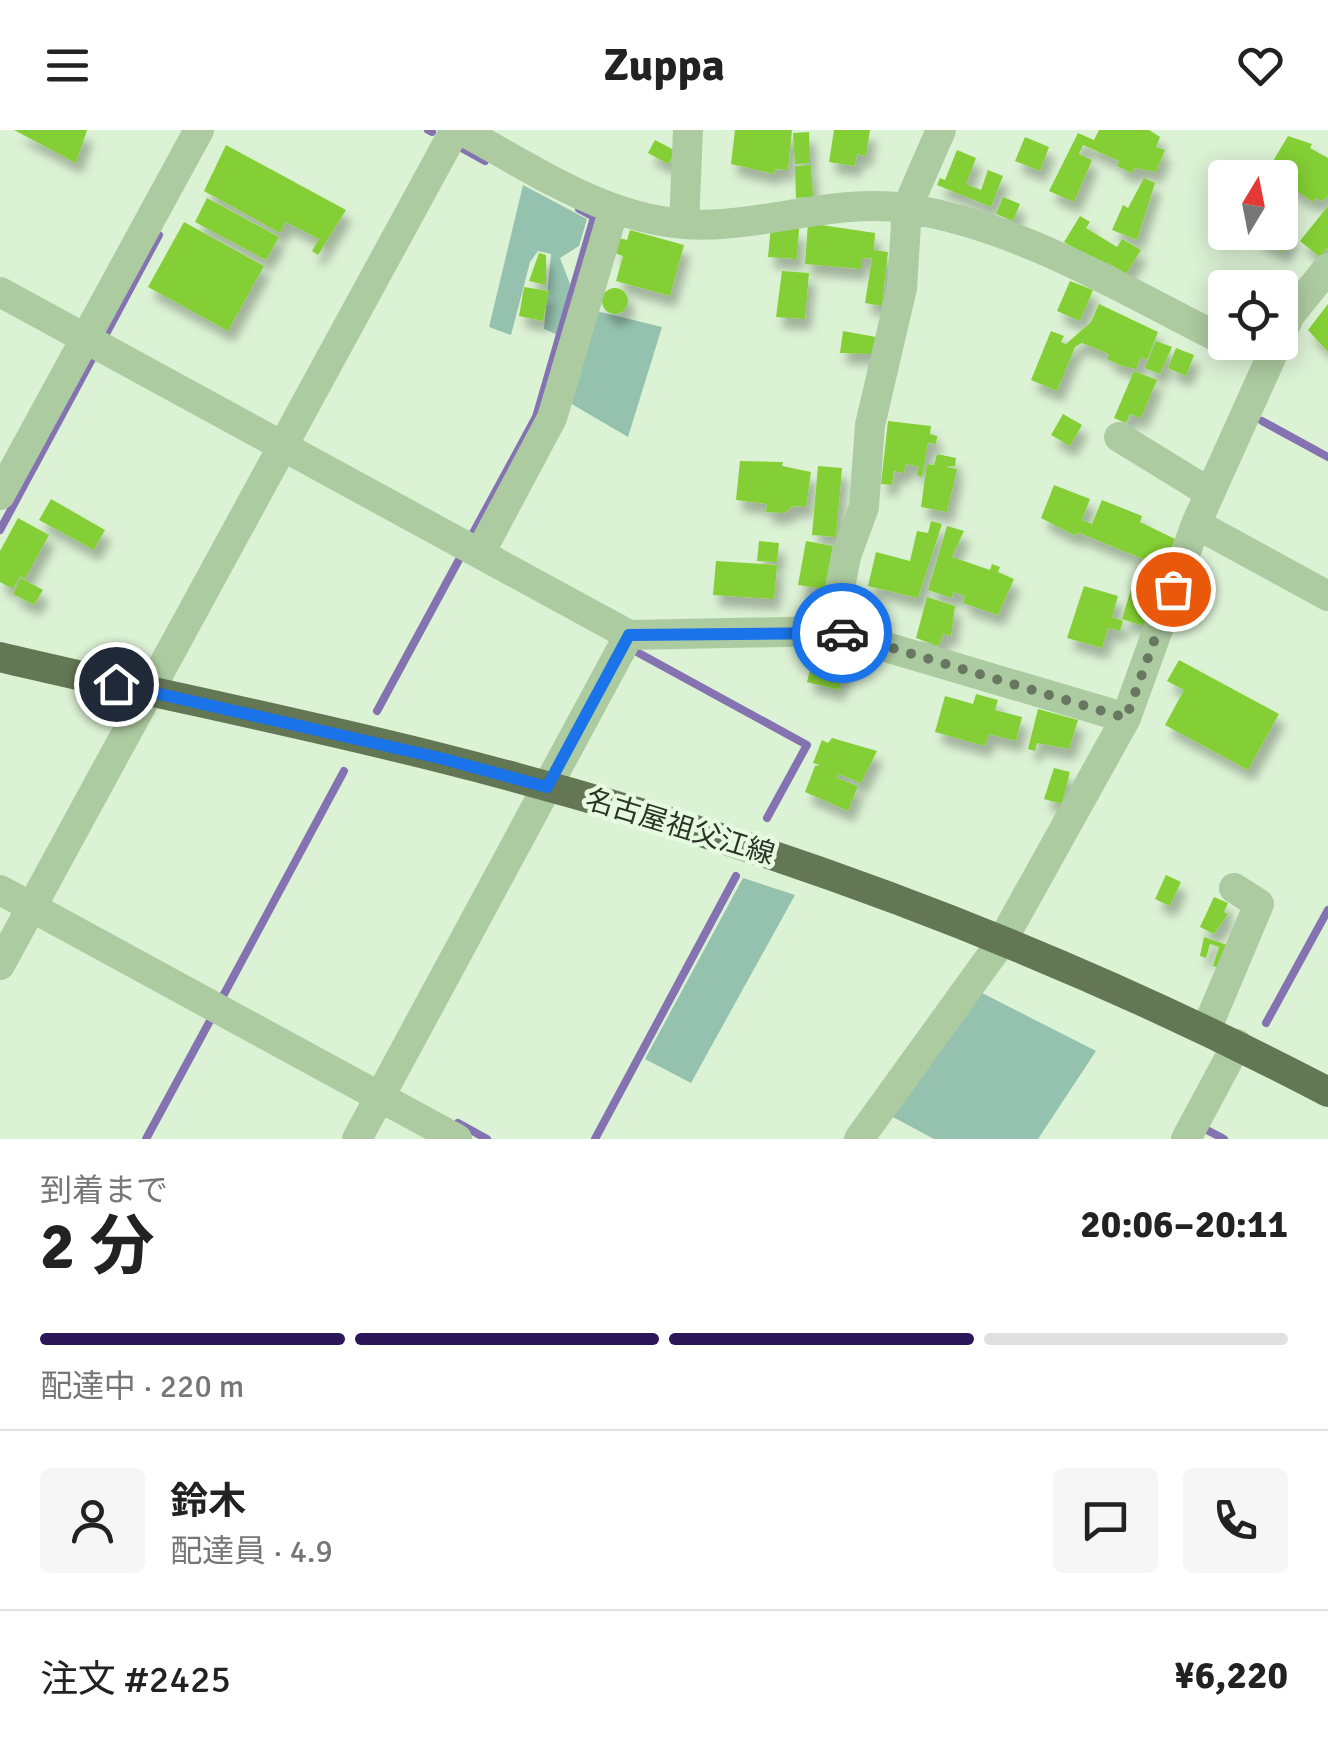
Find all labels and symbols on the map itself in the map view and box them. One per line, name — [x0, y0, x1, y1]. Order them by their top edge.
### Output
north arrow — [1208, 160, 1298, 250]
pin — [1131, 547, 1216, 632]
courier — [792, 583, 892, 683]
pin — [74, 642, 159, 727]
street label: 名古屋祖父江線 — [581, 782, 779, 872]

